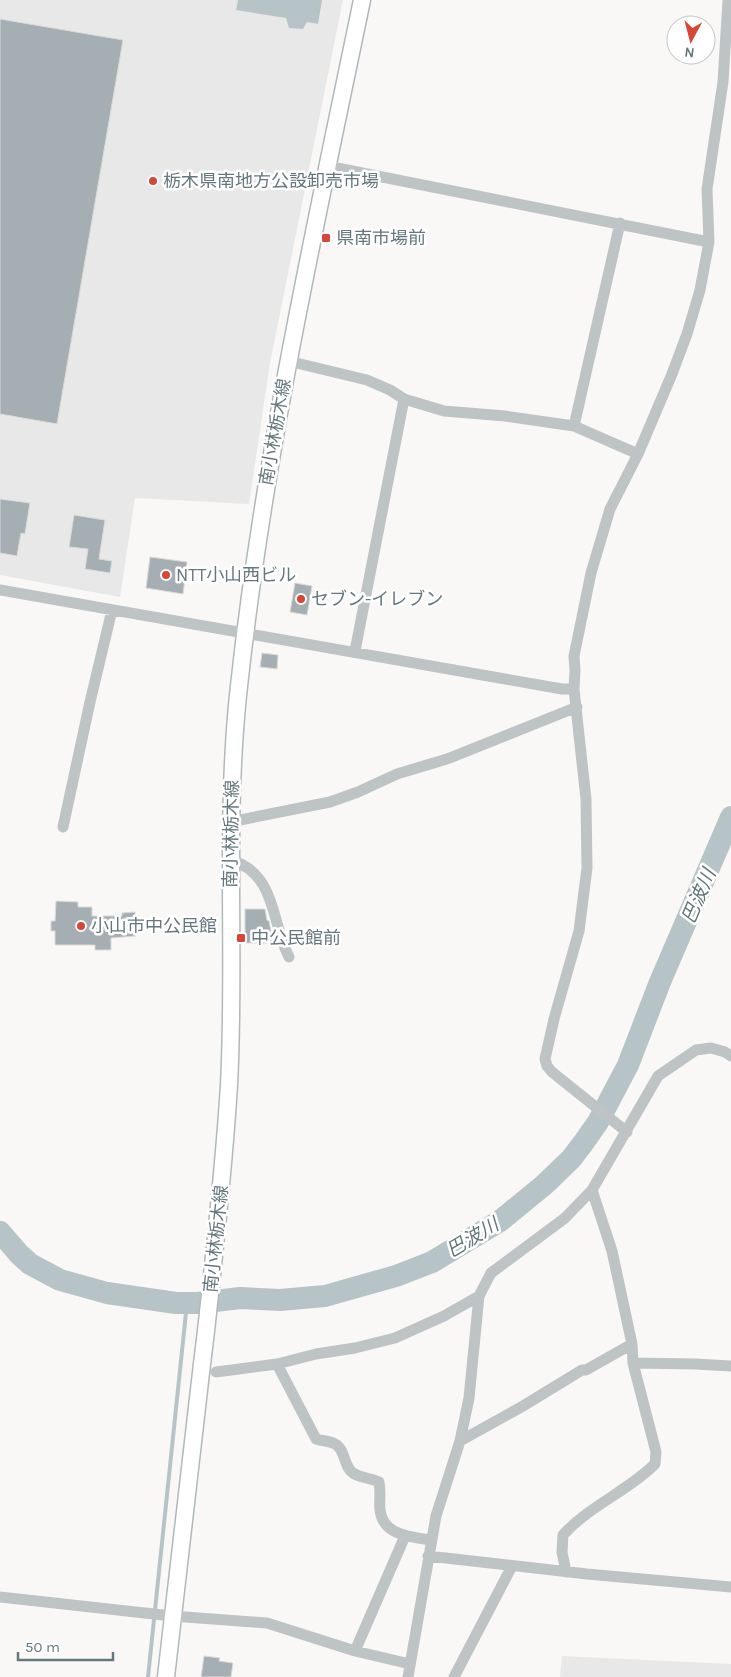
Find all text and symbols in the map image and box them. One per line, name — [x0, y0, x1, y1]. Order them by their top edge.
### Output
north arrow — [666, 15, 716, 65]
text: N — [683, 43, 695, 61]
place label: 栃木県南地方公設卸売市場 — [163, 170, 379, 192]
marker: 栃木県南地方公設卸売市場 — [147, 175, 159, 187]
place label: 県南市場前 — [336, 227, 426, 249]
marker: 県南市場前 — [320, 232, 332, 244]
street label: 南小林栃木線 — [255, 377, 295, 487]
place label: NTT小山西ビル — [176, 564, 296, 586]
marker: NTT小山西ビル — [160, 569, 172, 581]
place label: セブン-イレブン — [311, 588, 443, 610]
marker: セブン-イレブン — [295, 593, 307, 605]
street label: 南小林栃木線 — [219, 780, 243, 888]
water label: 巴波川 — [678, 864, 721, 927]
place label: 小山市中公民館 — [91, 915, 217, 937]
marker: 小山市中公民館 — [75, 920, 87, 932]
place label: 中公民館前 — [251, 927, 341, 949]
marker: 中公民館前 — [235, 932, 247, 944]
street label: 南小林栃木線 — [199, 1184, 233, 1294]
water label: 巴波川 — [442, 1213, 504, 1262]
scale bar — [18, 1630, 112, 1662]
text: 50 m — [25, 1638, 60, 1656]

